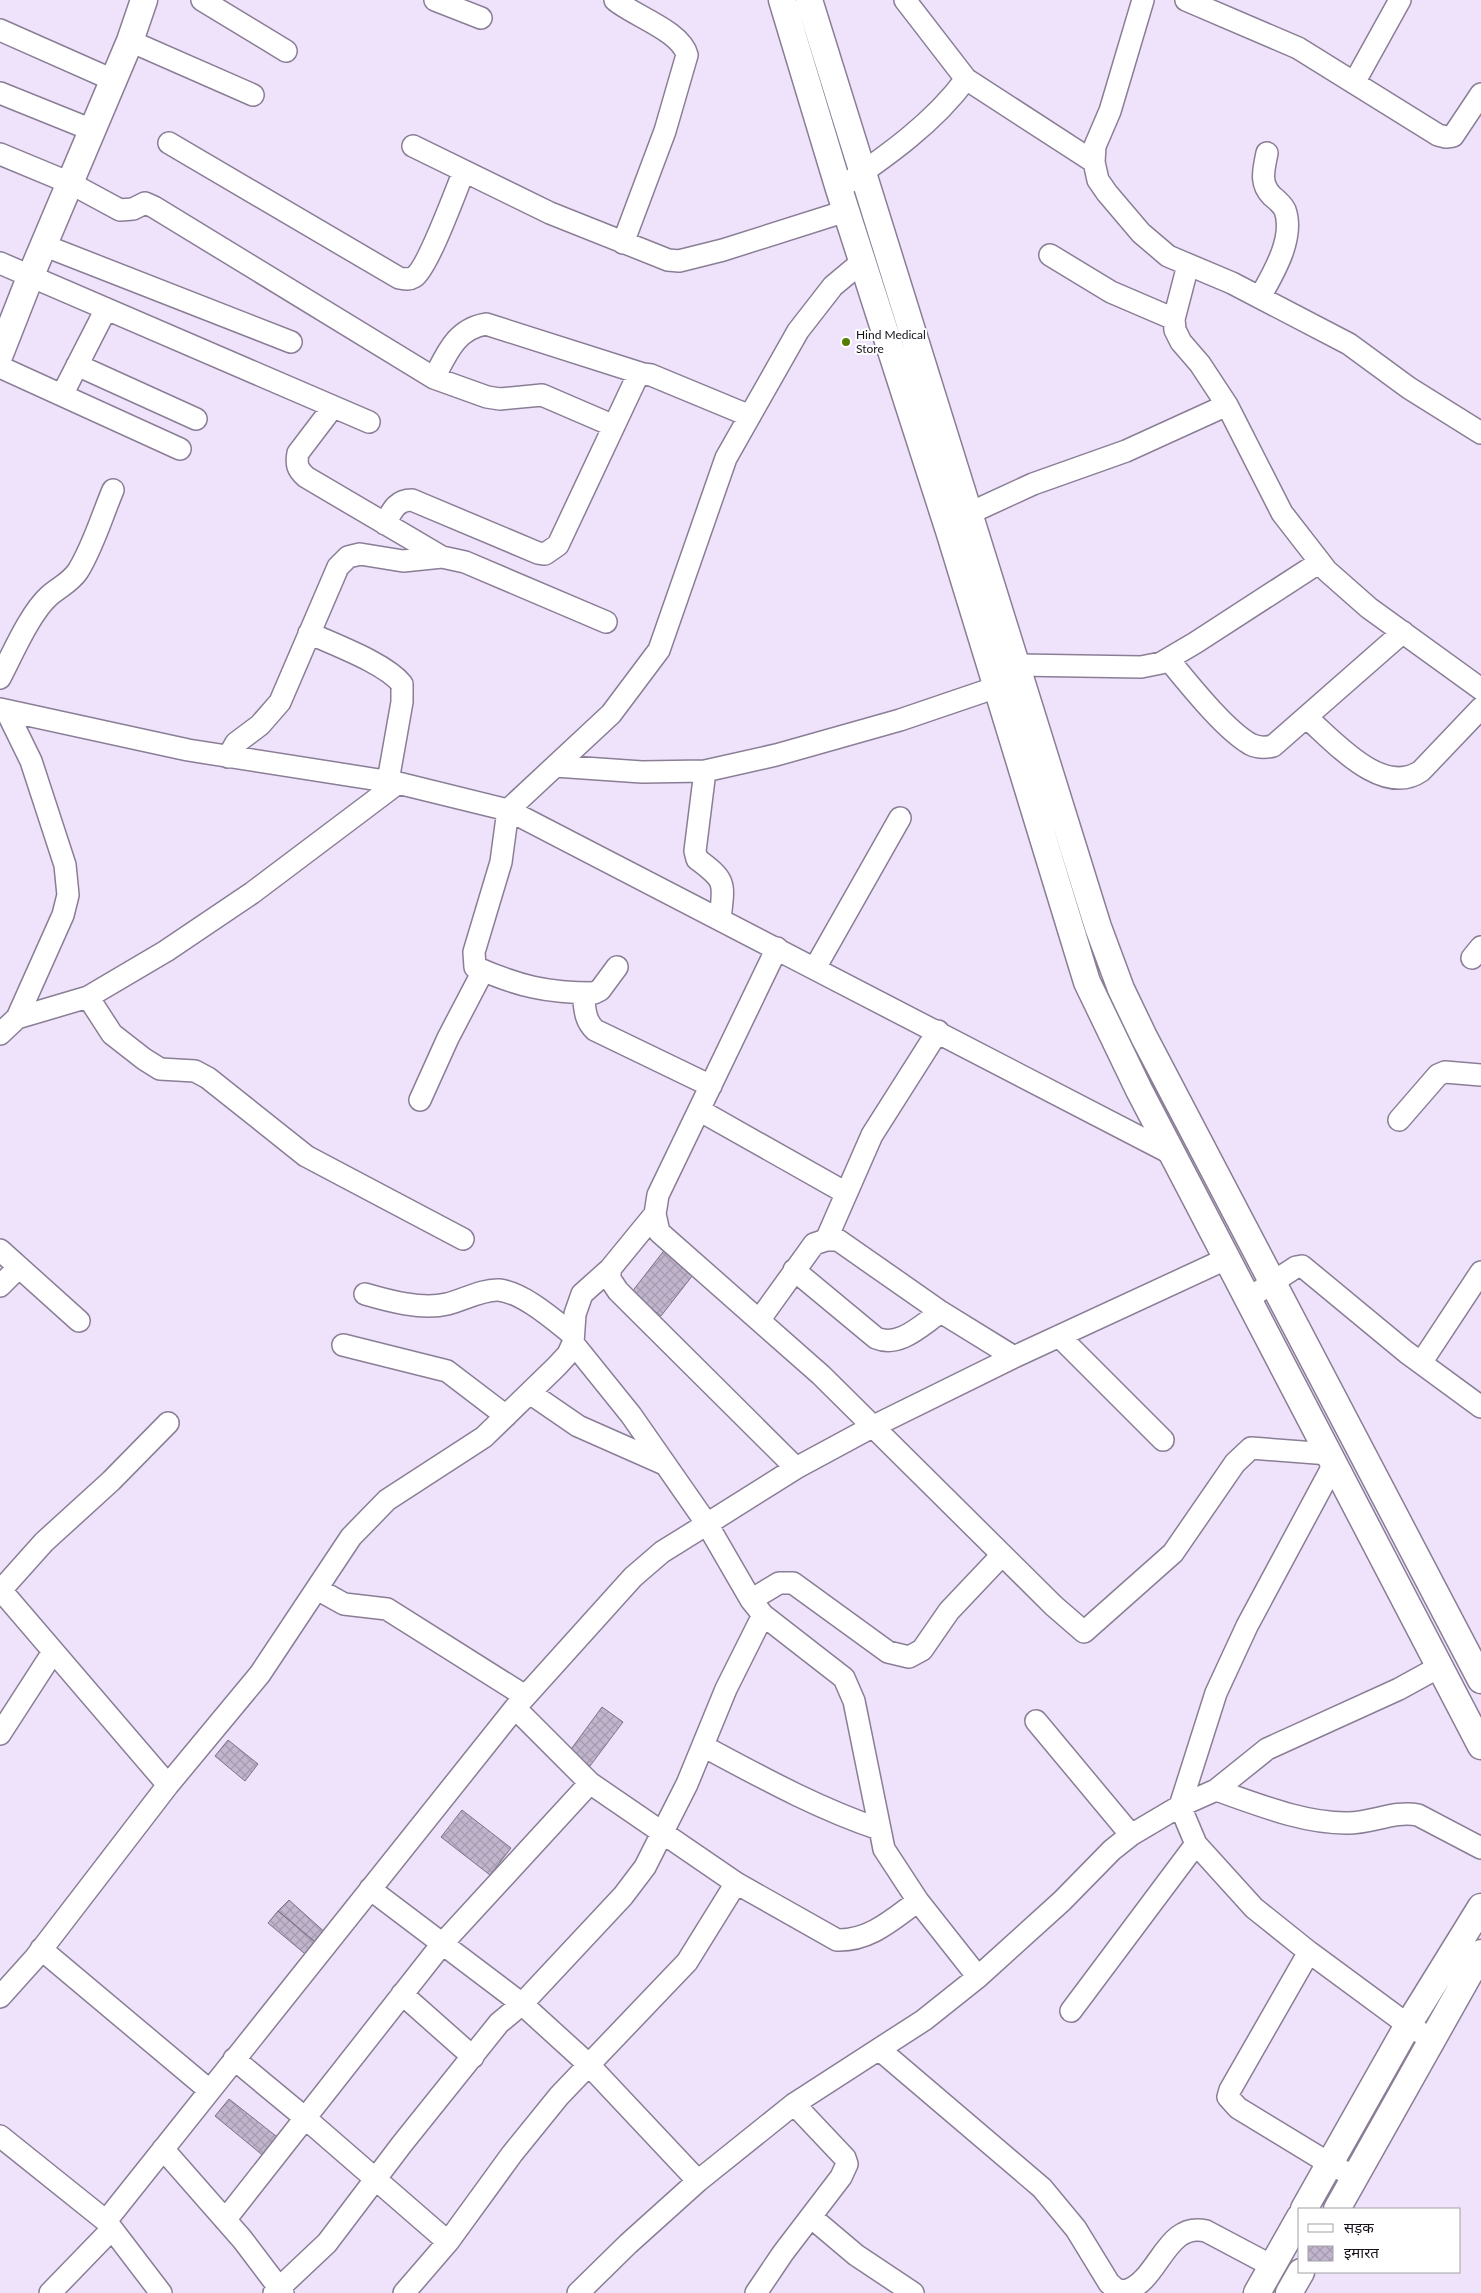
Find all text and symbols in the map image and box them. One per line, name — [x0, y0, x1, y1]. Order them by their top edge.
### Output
place label: Hind Medical Store — [856, 327, 926, 356]
marker: Hind Medical Store — [840, 336, 852, 348]
legend — [1298, 2208, 1461, 2273]
text: सड़क — [1344, 2218, 1374, 2236]
text: इमारत — [1344, 2243, 1379, 2261]

